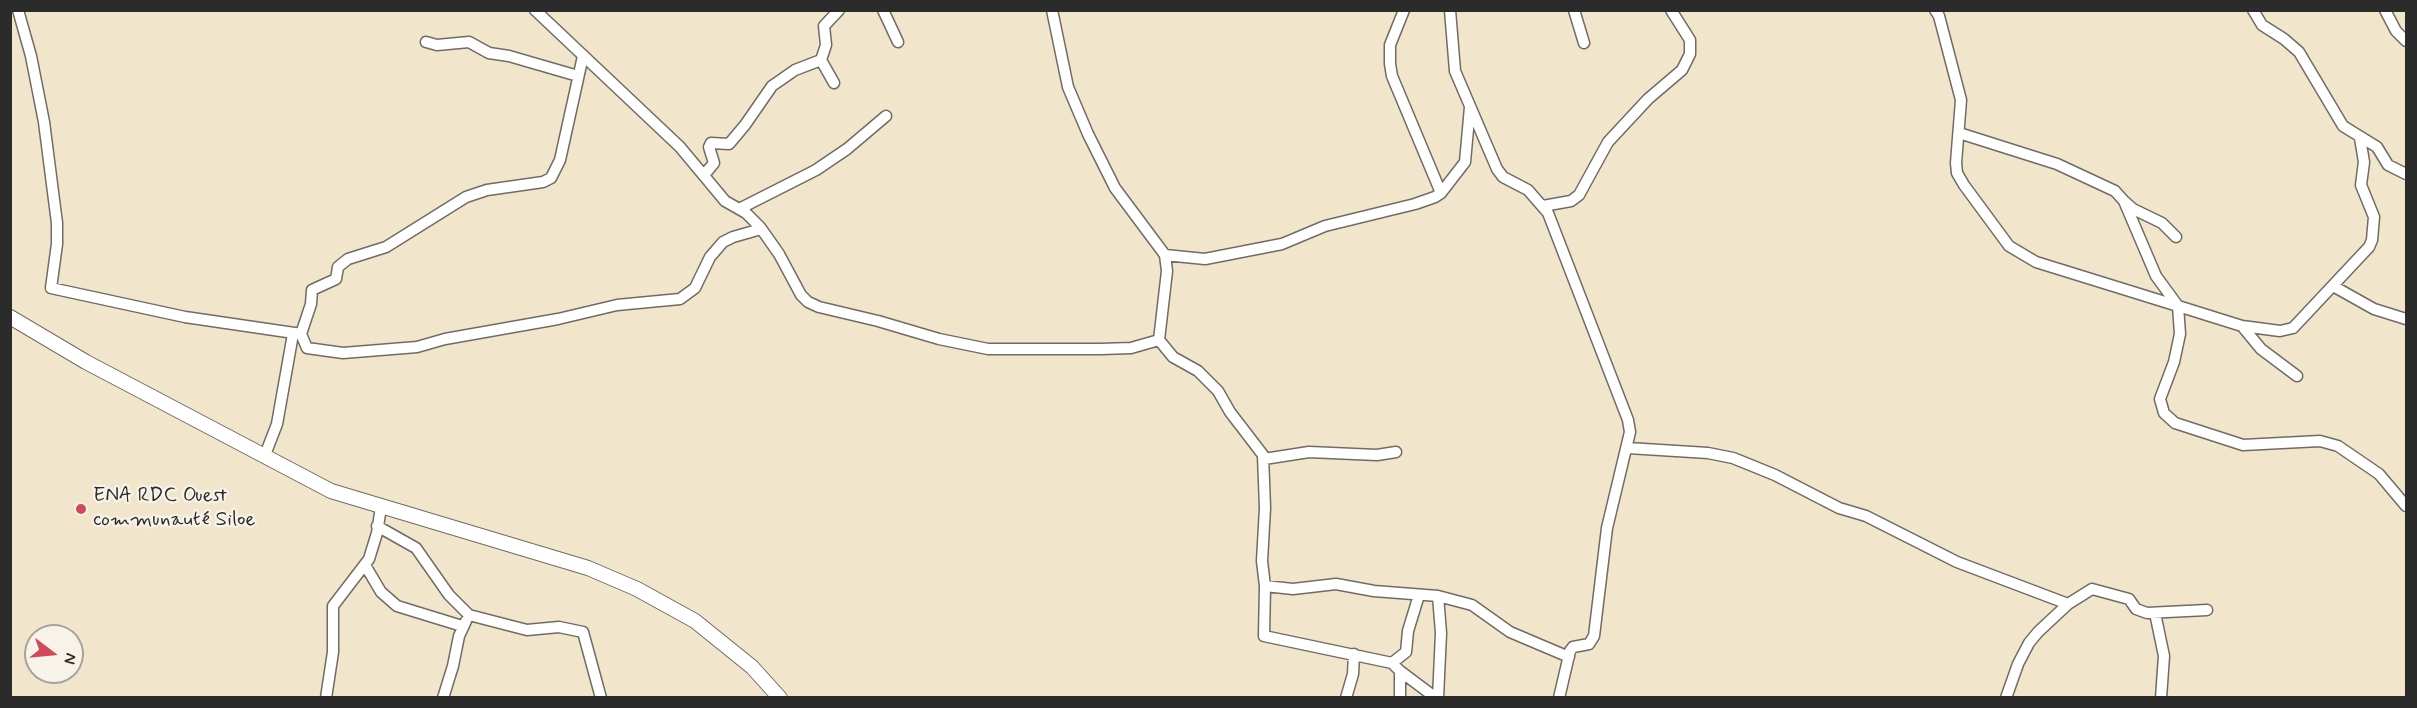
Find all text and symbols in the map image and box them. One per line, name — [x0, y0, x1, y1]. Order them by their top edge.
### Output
place label: ENA RDC Ouest communauté Siloe — [93, 484, 255, 534]
marker: ENA RDC Ouest communauté Siloe — [74, 502, 88, 516]
north arrow — [24, 624, 84, 684]
text: N — [58, 651, 81, 667]

